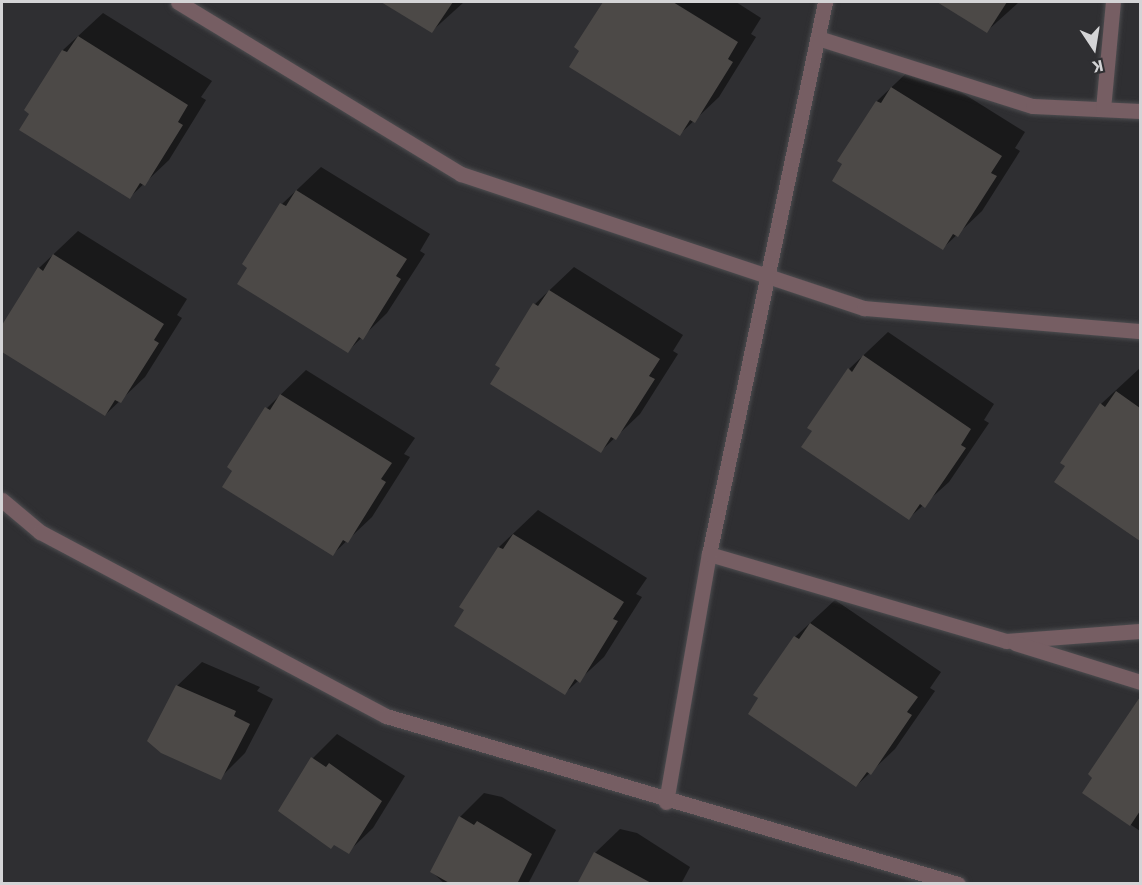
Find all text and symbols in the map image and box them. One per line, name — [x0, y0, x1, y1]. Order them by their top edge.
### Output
north arrow — [1064, 18, 1124, 78]
text: K — [1091, 56, 1105, 76]

